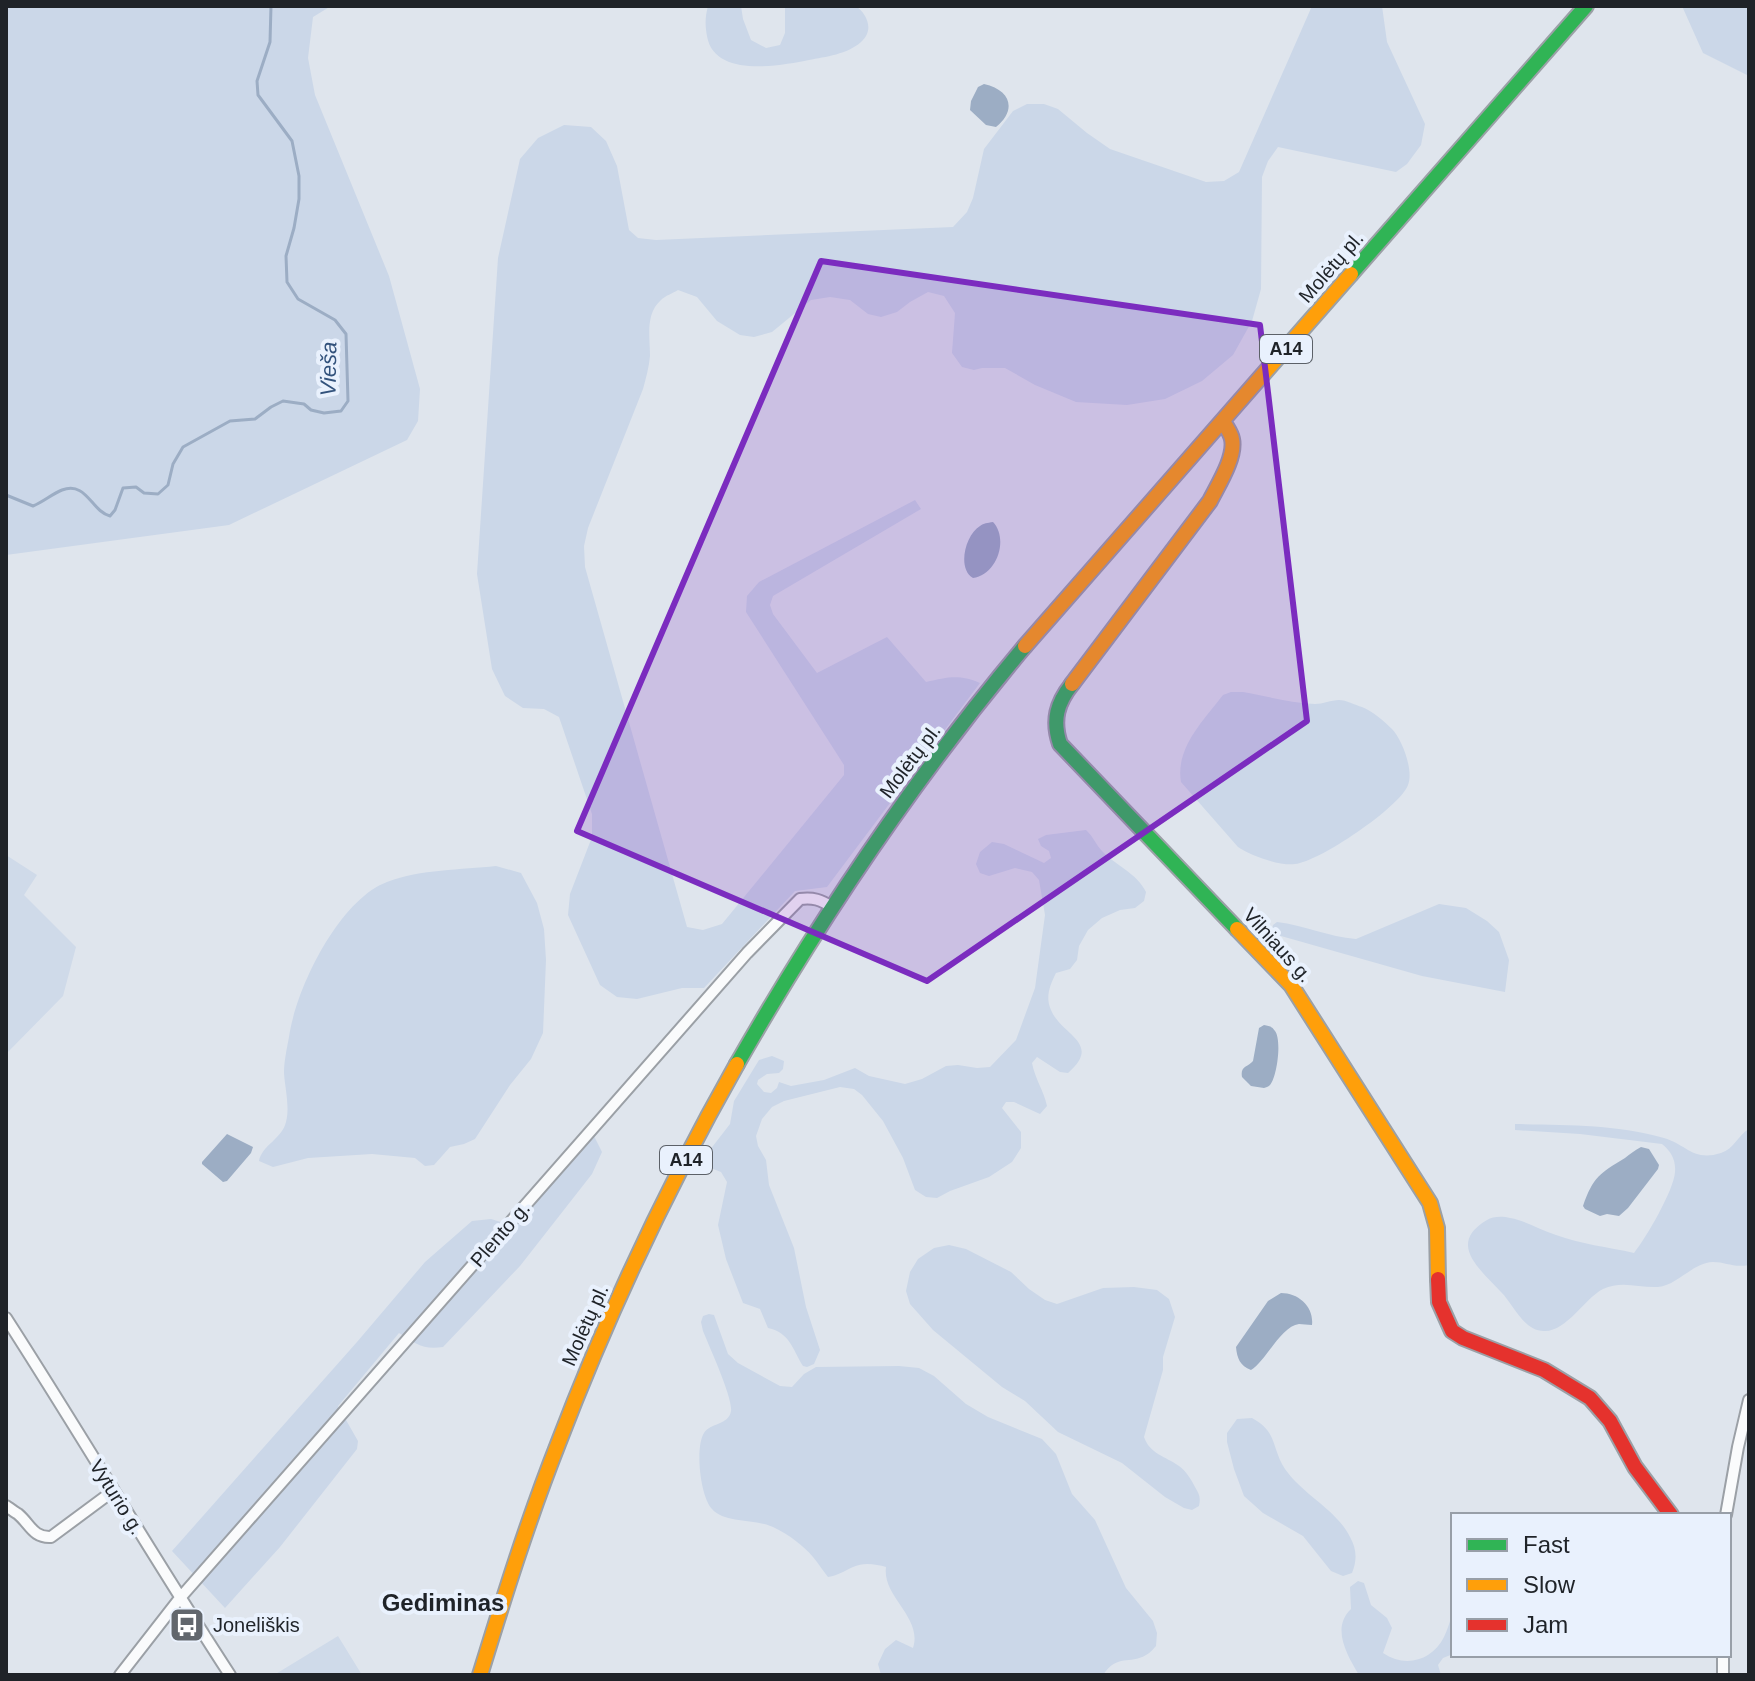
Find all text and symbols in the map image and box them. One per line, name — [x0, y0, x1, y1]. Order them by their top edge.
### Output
street label: Molėtų pl. — [1294, 227, 1368, 307]
road number: A14 — [1260, 335, 1312, 363]
water label: Vieša — [316, 341, 341, 397]
street label: Molėtų pl. — [875, 720, 945, 802]
street label: Vilniaus g. — [1239, 903, 1317, 987]
road number: A14 — [660, 1146, 712, 1174]
street label: Plento g. — [466, 1197, 534, 1271]
street label: Molėtų pl. — [557, 1281, 613, 1369]
street label: Vyturio g. — [85, 1456, 149, 1538]
legend — [1451, 1513, 1731, 1657]
text: Fast — [1523, 1531, 1570, 1558]
text: Slow — [1523, 1571, 1576, 1598]
district label: Gediminas — [382, 1589, 504, 1616]
bus stop icon: Joneliškis — [168, 1606, 206, 1644]
text: Jam — [1523, 1611, 1568, 1638]
place label: Joneliškis — [213, 1614, 300, 1636]

